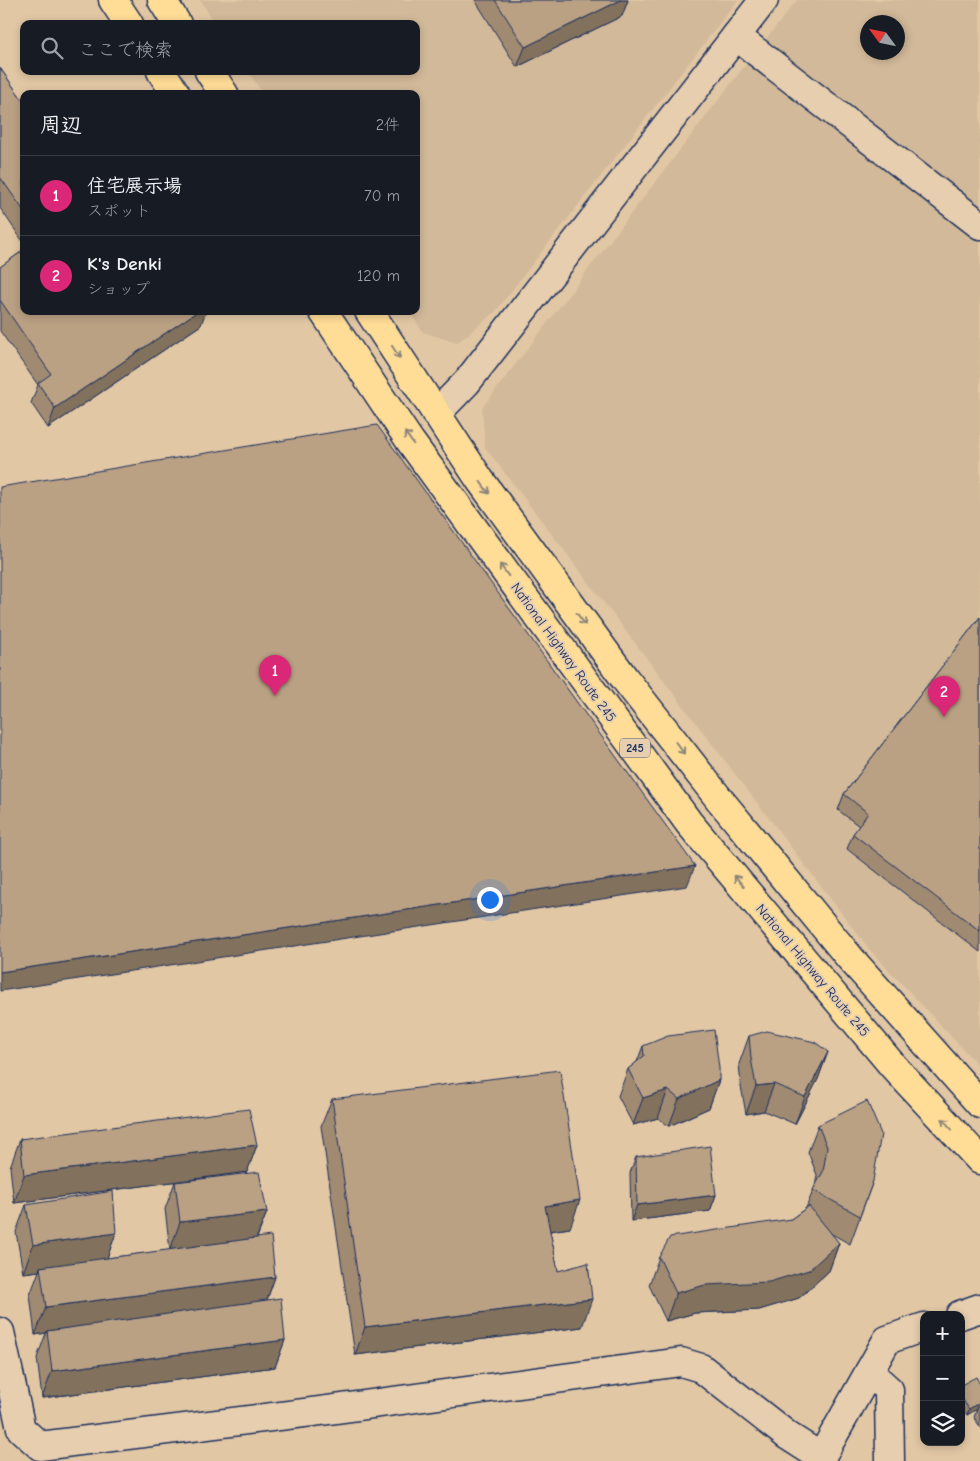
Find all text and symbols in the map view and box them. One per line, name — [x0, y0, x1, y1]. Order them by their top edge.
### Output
north arrow — [860, 15, 905, 60]
search box — [20, 20, 420, 75]
icon: search — [38, 34, 66, 62]
text: ここで検索 — [78, 39, 173, 61]
text: 周辺 — [40, 113, 82, 137]
text: 2件 — [376, 116, 400, 134]
text: 住宅展示場 — [87, 175, 182, 197]
text: 1 — [53, 187, 59, 205]
text: 70 m — [364, 187, 400, 205]
text: スポット — [87, 202, 151, 220]
text: K's Denki — [87, 253, 162, 275]
text: 2 — [52, 267, 60, 285]
text: 120 m — [357, 267, 400, 285]
text: ショップ — [87, 280, 150, 298]
one-way arrow — [391, 345, 401, 359]
one-way arrow — [404, 432, 414, 446]
one-way arrow — [480, 481, 491, 494]
one-way arrow — [499, 563, 509, 577]
street label: National Highway Route 245 — [507, 579, 620, 725]
one-way arrow — [576, 612, 586, 626]
pin: 1 — [259, 655, 291, 696]
pin: 2 — [928, 676, 960, 717]
road number: 245 — [620, 738, 650, 758]
one-way arrow — [674, 741, 685, 754]
one-way arrow — [733, 875, 744, 888]
your location — [477, 887, 503, 913]
street label: National Highway Route 245 — [752, 901, 873, 1040]
one-way arrow — [941, 1118, 953, 1131]
map controls — [920, 1311, 965, 1446]
button: + — [920, 1311, 965, 1356]
button: − — [920, 1356, 965, 1401]
button: layers — [920, 1401, 965, 1446]

